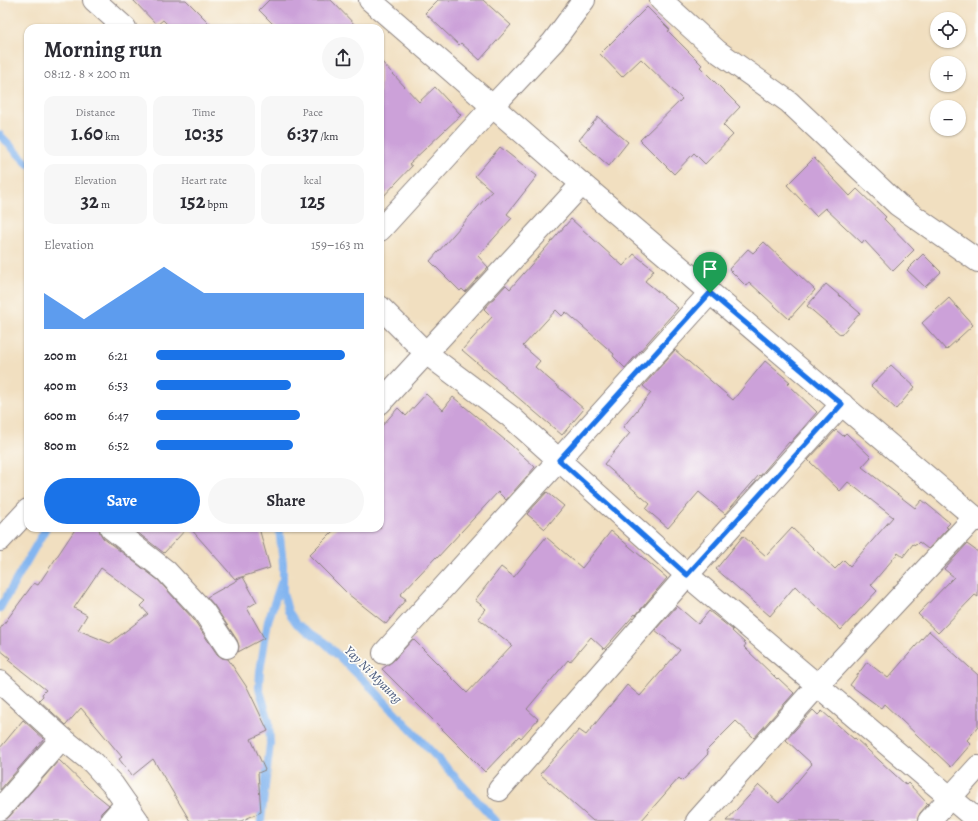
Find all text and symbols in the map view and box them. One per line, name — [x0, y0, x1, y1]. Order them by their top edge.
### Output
map controls — [930, 12, 966, 136]
button: locate — [930, 12, 966, 48]
text: Morning run — [44, 35, 162, 65]
button: share — [322, 37, 364, 79]
button: + — [930, 56, 966, 92]
text: 08:12 · 8 × 200 m — [44, 65, 130, 82]
button: − — [930, 100, 966, 136]
text: Distance — [76, 105, 115, 120]
text: Time — [193, 105, 215, 120]
text: Pace — [302, 105, 323, 120]
text: 1.60 — [71, 120, 103, 147]
text: 10:35 — [184, 120, 224, 147]
text: 6:37 — [287, 120, 318, 147]
text: km — [103, 129, 120, 144]
text: /km — [318, 129, 338, 144]
text: Elevation — [74, 173, 116, 188]
text: Heart rate — [181, 173, 227, 188]
text: kcal — [304, 173, 321, 188]
text: 32 — [81, 188, 99, 215]
text: 152 — [180, 188, 205, 215]
text: 125 — [300, 188, 325, 215]
text: m — [99, 197, 110, 212]
text: bpm — [205, 197, 228, 212]
text: Elevation — [44, 236, 94, 253]
text: 159–163 m — [311, 236, 364, 253]
pin — [693, 252, 727, 293]
icon: arrive — [699, 258, 721, 280]
text: 200 m — [44, 347, 77, 364]
text: 6:21 — [108, 347, 128, 364]
text: 400 m — [44, 377, 76, 394]
text: 6:53 — [108, 377, 128, 394]
text: 600 m — [44, 407, 76, 424]
text: 6:47 — [108, 407, 128, 424]
text: 800 m — [44, 437, 76, 454]
text: 6:52 — [108, 437, 129, 454]
button: Save — [44, 478, 200, 524]
button: Share — [208, 478, 364, 524]
water label: Yay Ni Myaung — [341, 642, 406, 707]

